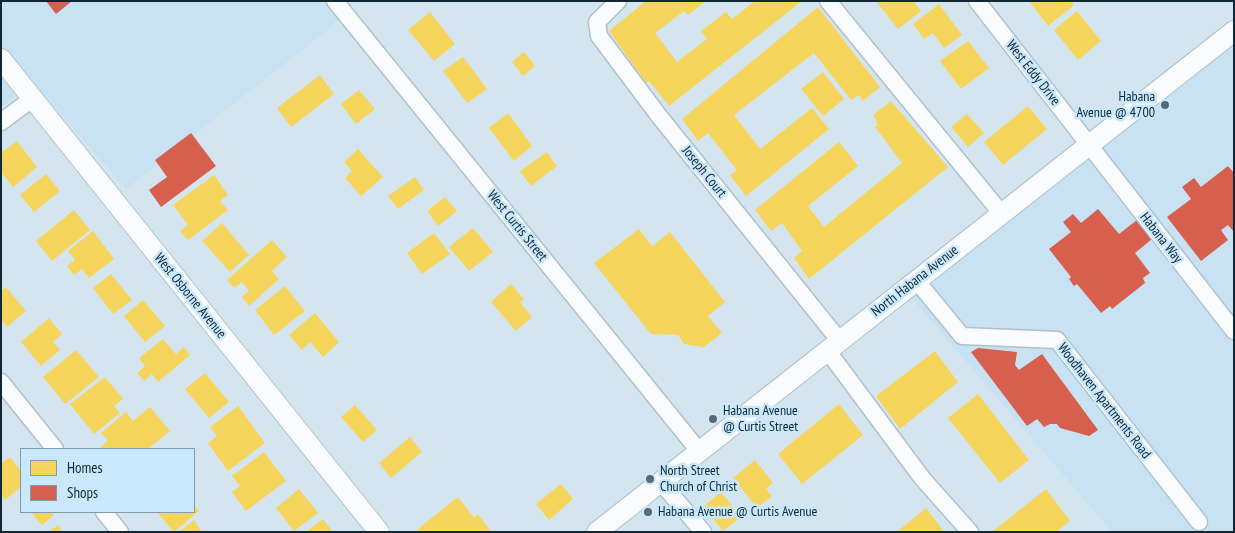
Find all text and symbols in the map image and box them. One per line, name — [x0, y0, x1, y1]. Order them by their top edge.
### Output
street label: West Eddy Drive — [1002, 37, 1064, 109]
place label: Habana Avenue @ 4700 — [1076, 89, 1155, 121]
marker: Habana Avenue @ 4700 — [1159, 99, 1171, 111]
street label: Joseph Court — [678, 143, 730, 201]
street label: West Curtis Street — [483, 187, 551, 265]
street label: Habana Way — [1136, 209, 1186, 267]
street label: North Habana Avenue — [868, 242, 962, 320]
street label: West Osborne Avenue — [150, 250, 230, 342]
street label: Woodhaven Apartments Road — [1054, 340, 1154, 462]
place label: Habana Avenue @ Curtis Street — [723, 403, 798, 436]
marker: Habana Avenue @ Curtis Street — [707, 413, 719, 425]
legend — [20, 448, 195, 513]
text: Homes — [67, 458, 103, 477]
place label: North Street Church of Christ — [660, 463, 737, 496]
marker: North Street Church of Christ — [644, 473, 656, 485]
text: Shops — [67, 483, 98, 502]
place label: Habana Avenue @ Curtis Avenue — [658, 504, 817, 520]
marker: Habana Avenue @ Curtis Avenue — [642, 506, 654, 518]

